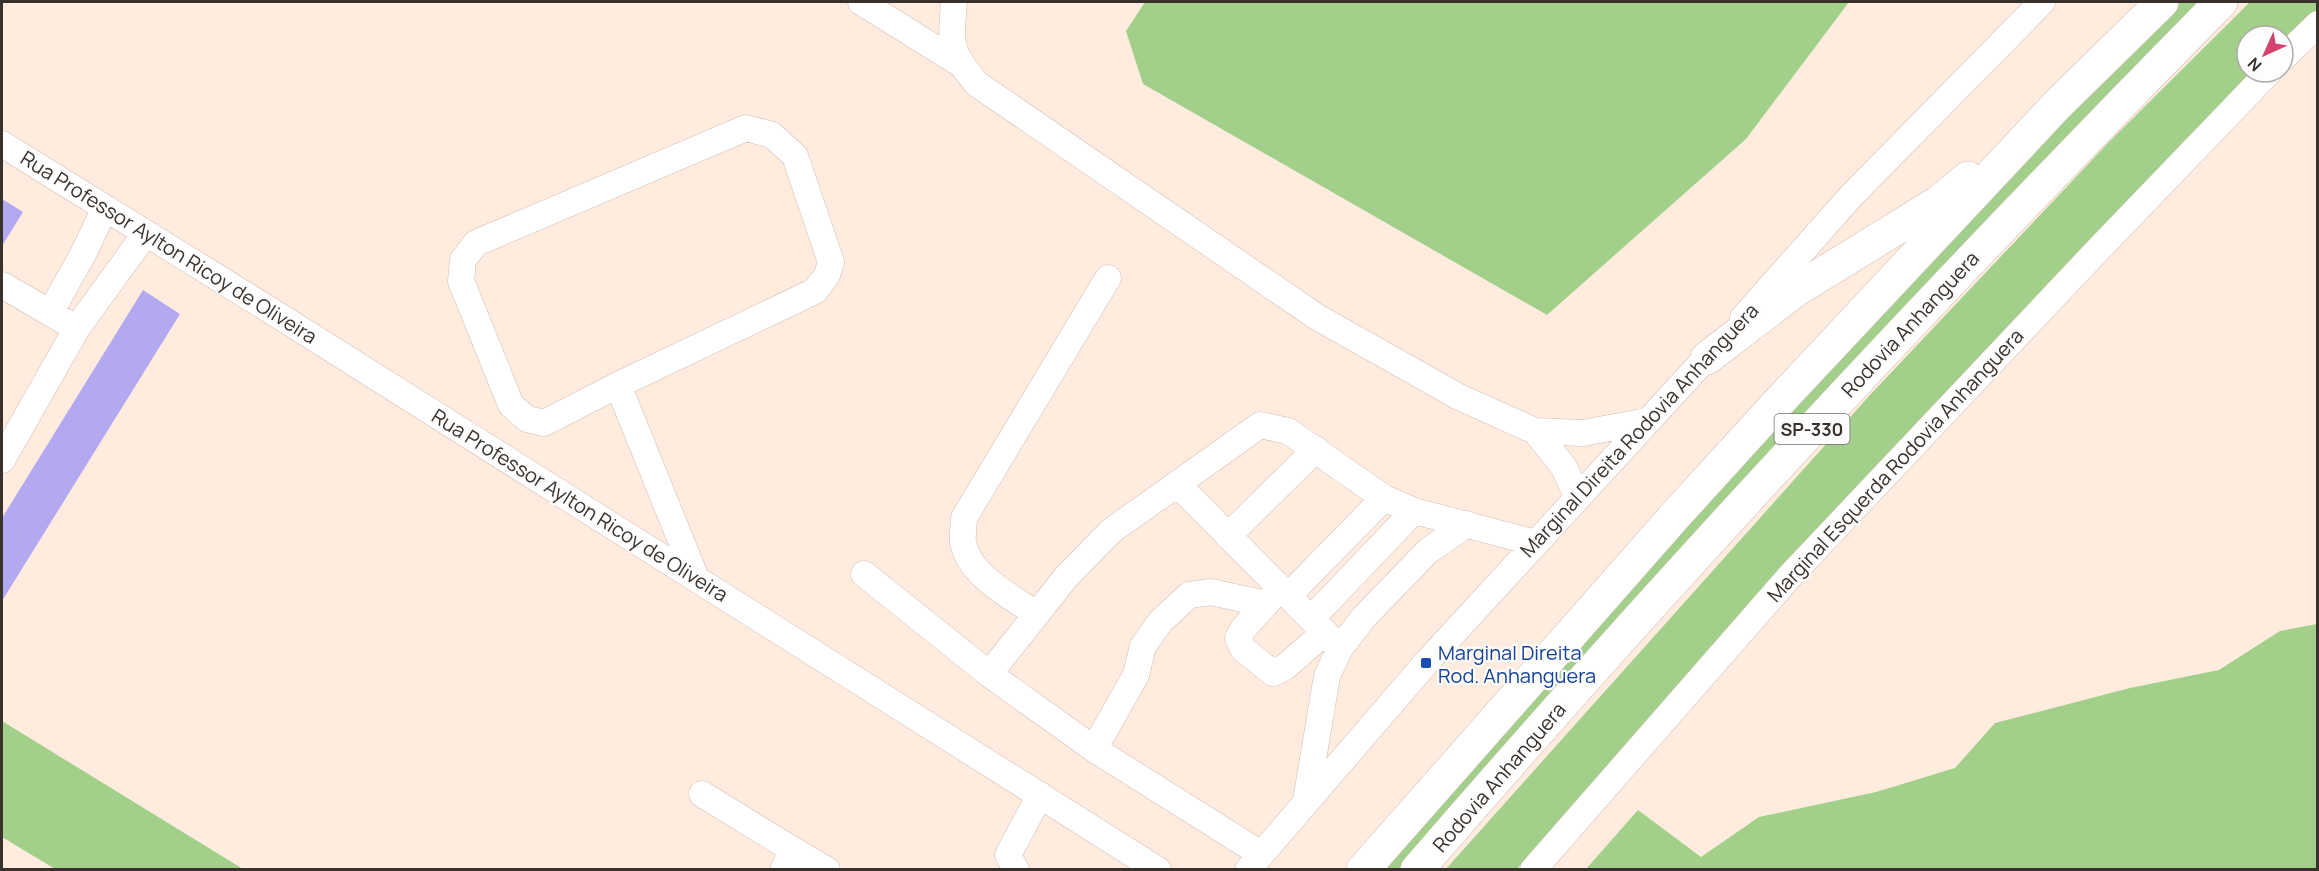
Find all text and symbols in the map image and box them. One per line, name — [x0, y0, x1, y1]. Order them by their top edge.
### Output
north arrow — [2235, 24, 2295, 84]
text: N — [2243, 53, 2266, 76]
street label: Rua Professor Aylton Ricoy de Oliveira — [16, 144, 322, 350]
street label: Rodovia Anhanguera — [1835, 245, 1985, 403]
street label: Marginal Direita Rodovia Anhanguera — [1514, 297, 1764, 563]
street label: Marginal Esquerda Rodovia Anhanguera — [1761, 322, 2029, 608]
street label: Rua Professor Aylton Ricoy de Oliveira — [427, 402, 733, 608]
road number: SP-330 — [1774, 414, 1850, 444]
place label: Marginal Direita Rod. Anhanguera — [1438, 639, 1596, 689]
marker: Marginal Direita Rod. Anhanguera — [1419, 656, 1433, 670]
street label: Rodovia Anhanguera — [1426, 696, 1572, 858]

